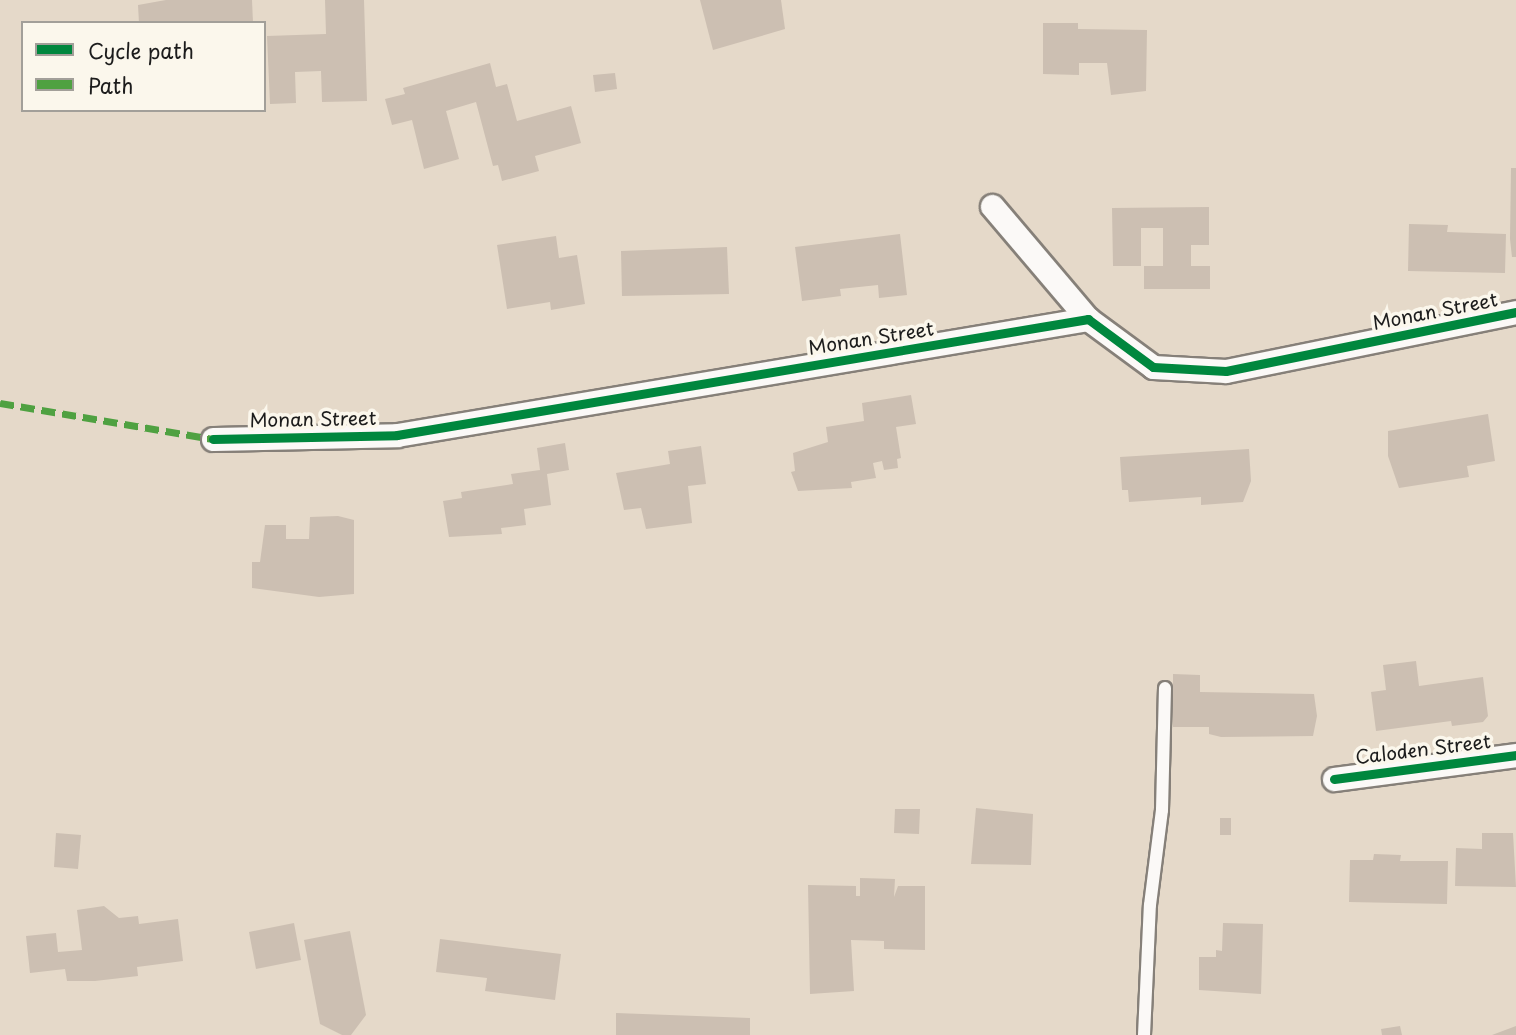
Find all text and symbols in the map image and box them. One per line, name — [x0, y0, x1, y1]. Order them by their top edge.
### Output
legend — [21, 21, 266, 112]
text: Cycle path — [88, 34, 194, 66]
text: Path — [88, 69, 133, 101]
street label: Monan Street — [1371, 288, 1499, 334]
street label: Monan Street — [807, 317, 935, 359]
street label: Monan Street — [250, 406, 376, 432]
street label: Caloden Street — [1354, 729, 1492, 769]

